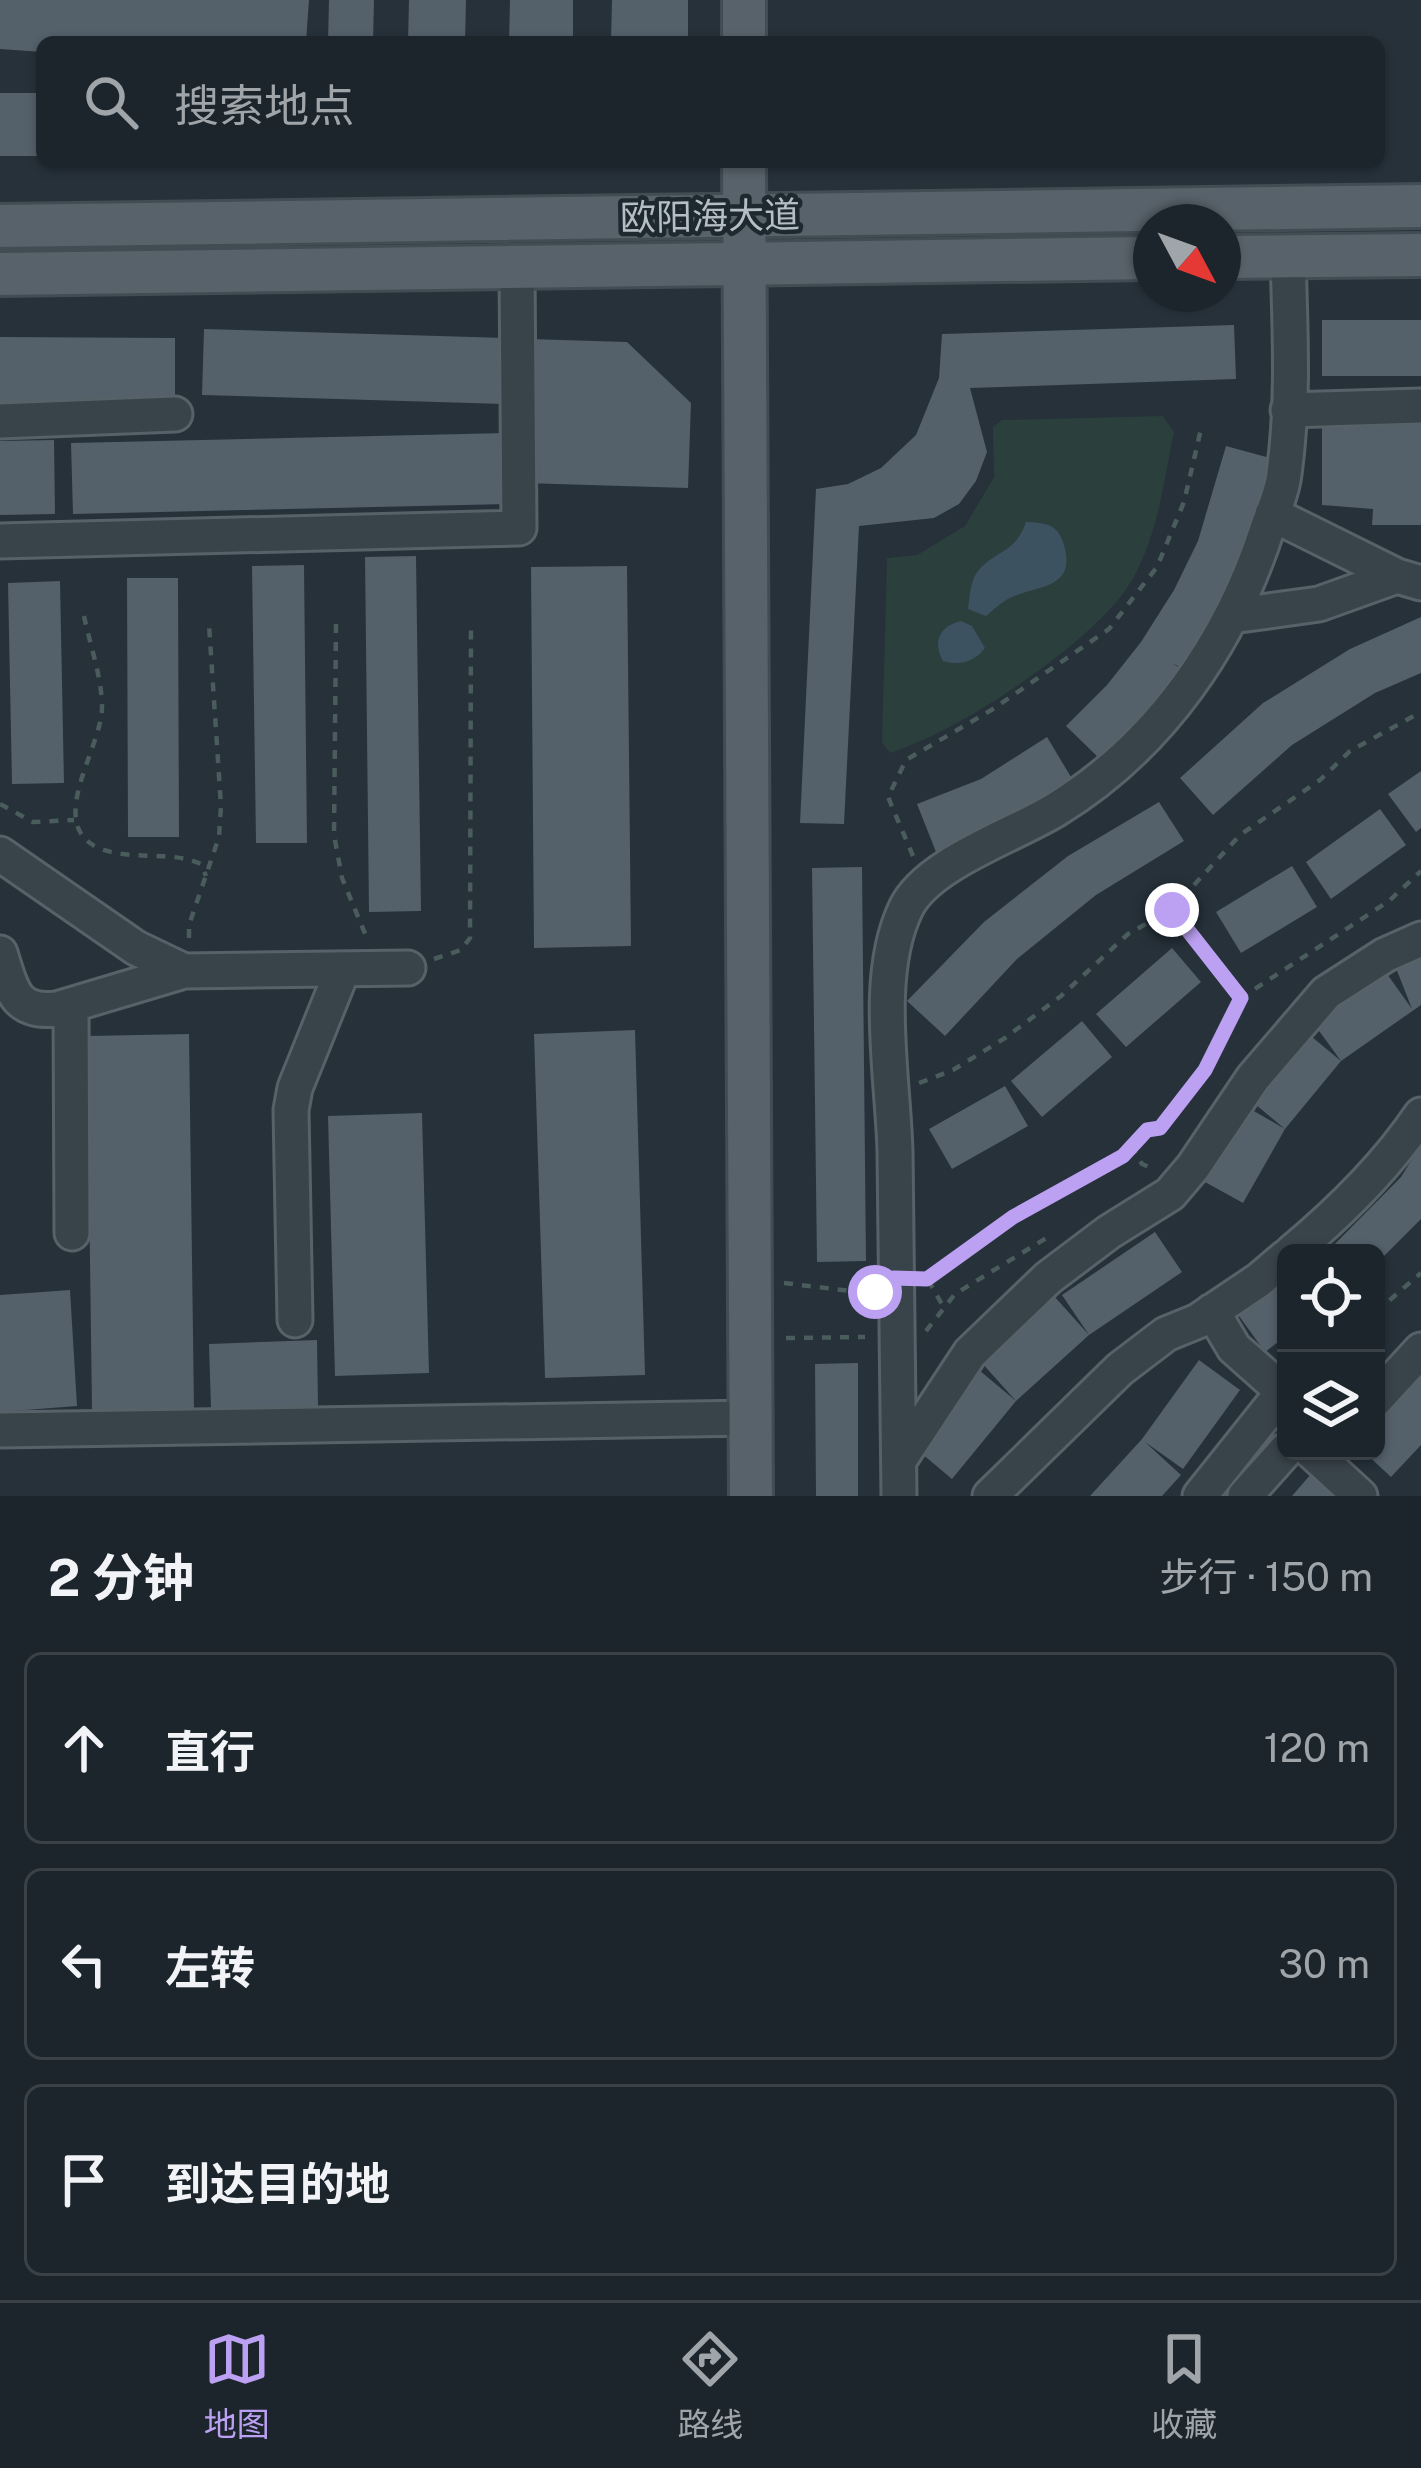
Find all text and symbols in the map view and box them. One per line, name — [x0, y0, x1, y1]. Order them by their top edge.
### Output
search box — [36, 36, 1385, 168]
icon: search — [78, 69, 144, 135]
text: 搜索地点 — [174, 79, 354, 132]
street label: 欧阳海大道 — [620, 193, 800, 239]
north arrow — [1133, 204, 1241, 312]
route end — [1145, 883, 1199, 937]
map controls — [1277, 1244, 1385, 1460]
button: locate — [1277, 1244, 1385, 1352]
route start — [848, 1265, 902, 1319]
button: layers — [1277, 1352, 1385, 1460]
text: 2 分钟 — [48, 1548, 194, 1607]
text: 步行 · 150 m — [1159, 1554, 1373, 1600]
icon: ahead — [51, 1715, 117, 1781]
text: 直行 — [165, 1725, 255, 1778]
text: 120 m — [1264, 1725, 1370, 1771]
icon: left — [51, 1931, 117, 1997]
text: 左转 — [165, 1941, 255, 1994]
text: 30 m — [1279, 1941, 1370, 1987]
icon: arrive — [51, 2147, 117, 2213]
text: 到达目的地 — [165, 2157, 390, 2210]
tab: 地图 — [204, 2326, 270, 2446]
tab: 路线 — [677, 2326, 743, 2446]
tab: 收藏 — [1151, 2326, 1217, 2446]

